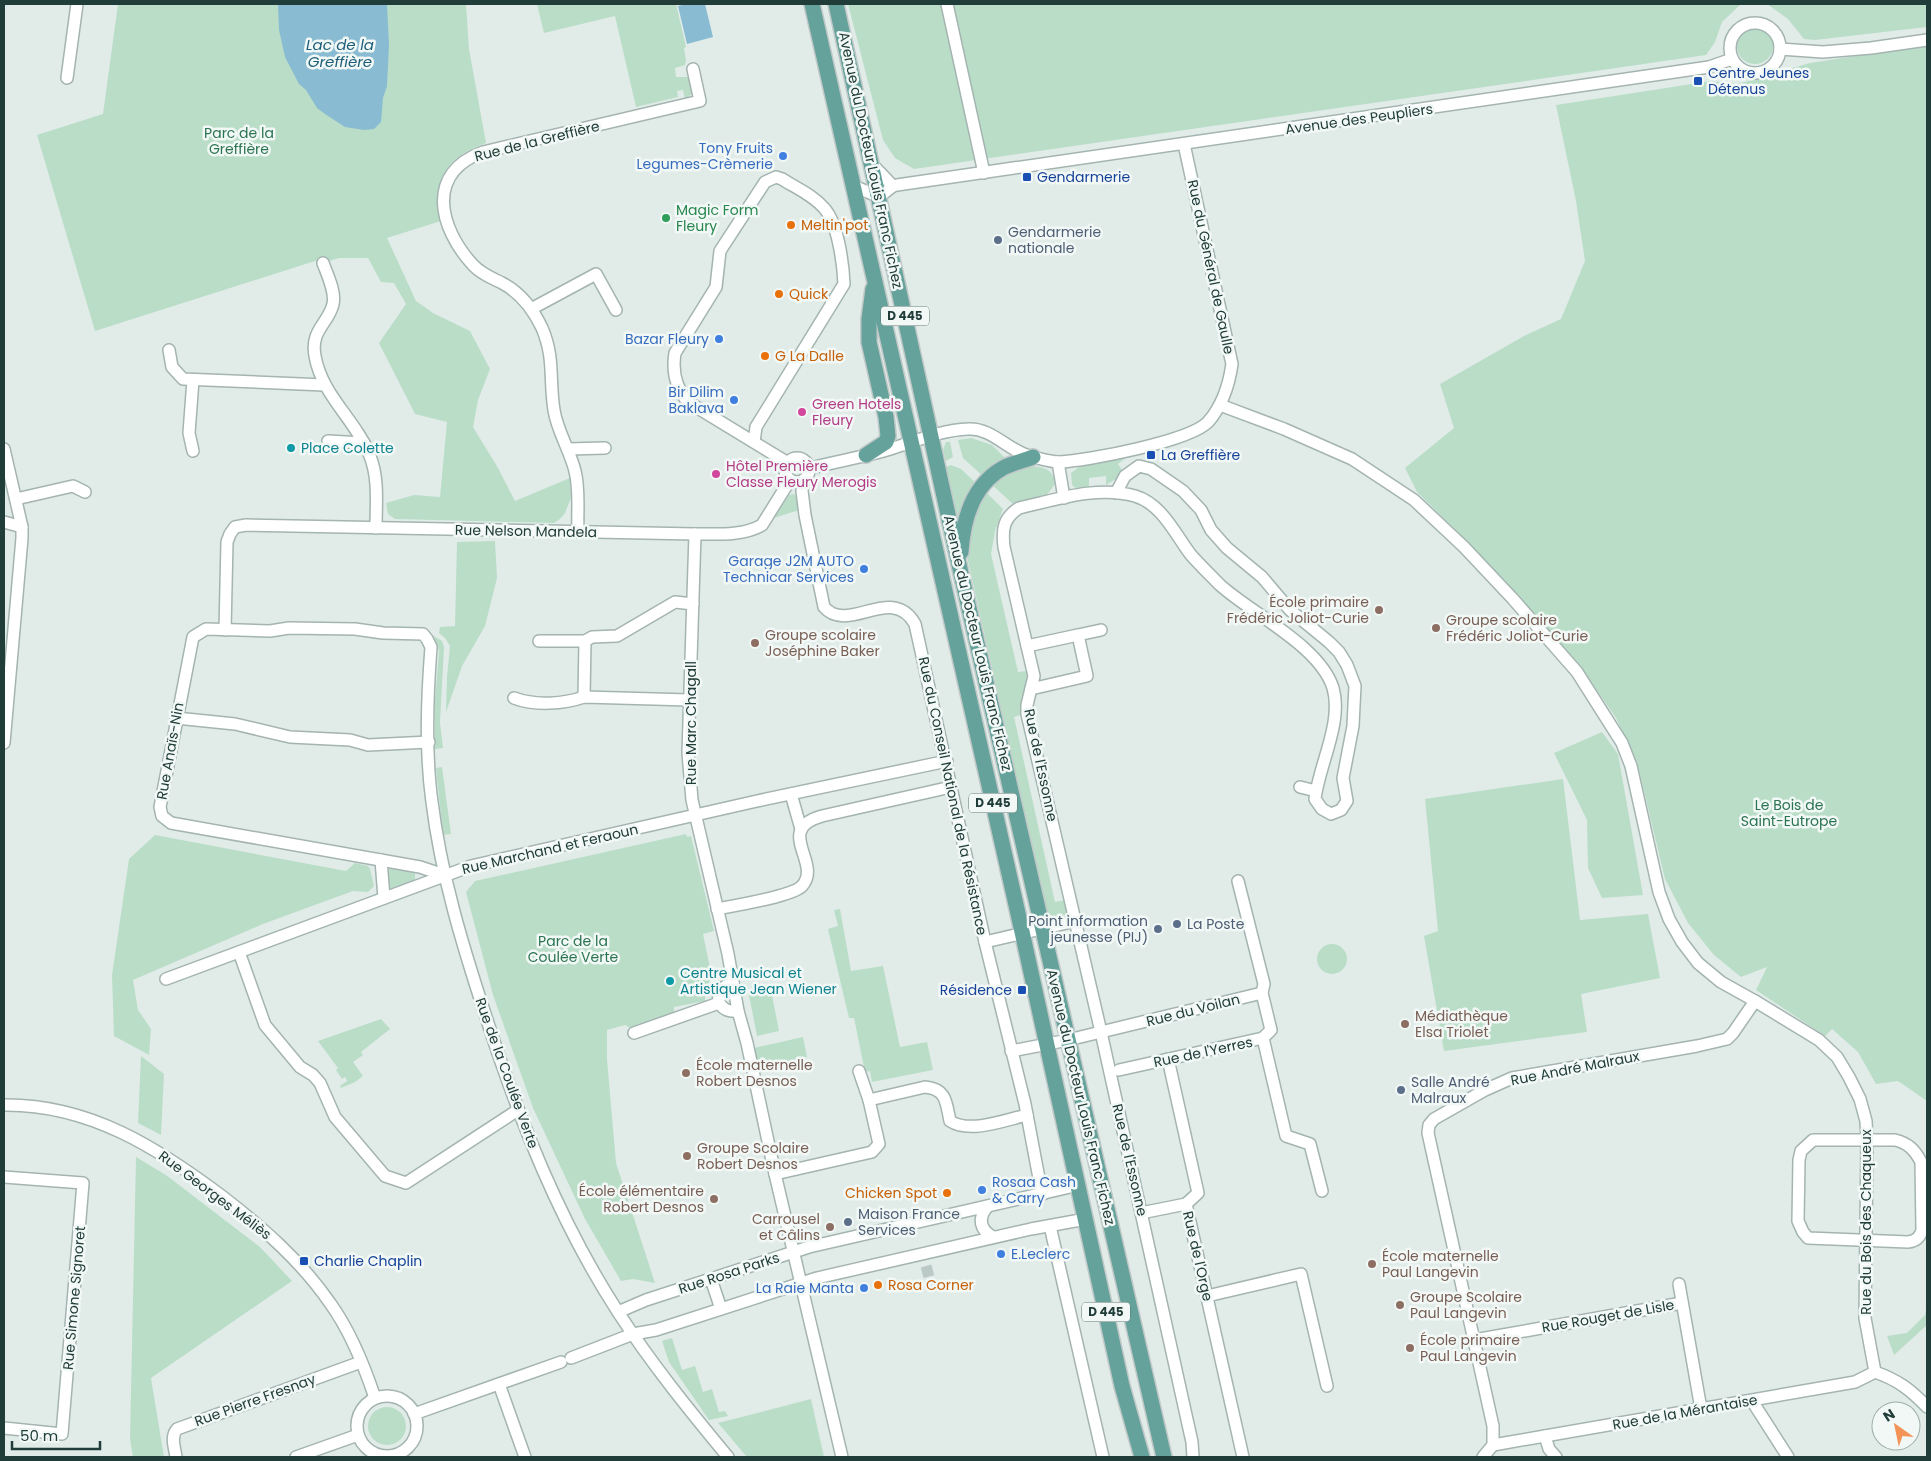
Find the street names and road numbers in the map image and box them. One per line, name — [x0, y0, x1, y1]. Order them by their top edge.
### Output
street label: Avenue du Docteur Louis Franc Fichez — [834, 30, 908, 290]
street label: Avenue des Peupliers — [1284, 99, 1434, 139]
street label: Rue de la Greffière — [472, 116, 602, 166]
street label: Rue du Général de Gaulle — [1183, 178, 1239, 356]
road number: D 445 — [881, 306, 929, 326]
street label: Avenue du Docteur Louis Franc Fichez — [939, 513, 1017, 773]
street label: Rue Nelson Mandela — [455, 520, 597, 542]
street label: Rue du Conseil National de la Résistance — [914, 655, 992, 937]
street label: Rue Marc Chagall — [681, 661, 701, 785]
street label: Rue Anaïs-Nin — [152, 701, 188, 801]
street label: Rue de l'Essonne — [1019, 707, 1063, 824]
road number: D 445 — [969, 794, 1017, 812]
street label: Rue Marchand et Feraoun — [460, 819, 640, 879]
street label: Avenue du Docteur Louis Franc Fichez — [1042, 967, 1120, 1227]
street label: Rue du Voilan — [1144, 989, 1242, 1031]
street label: Rue de la Coulée Verte — [470, 995, 544, 1151]
street label: Rue de l'Yerres — [1152, 1032, 1254, 1072]
street label: Rue André Malraux — [1509, 1046, 1641, 1090]
street label: Rue de l'Essonne — [1107, 1102, 1153, 1218]
street label: Rue du Bois des Chaqueux — [1856, 1129, 1876, 1315]
street label: Rue Georges Méliès — [154, 1146, 276, 1244]
street label: Rue de l'Orge — [1178, 1209, 1218, 1303]
street label: Rue Simone Signoret — [58, 1225, 90, 1371]
street label: Rue Rosa Parks — [676, 1247, 782, 1299]
street label: Rue Rouget de Lisle — [1540, 1294, 1676, 1337]
road number: D 445 — [1082, 1302, 1130, 1321]
street label: Rue Pierre Fresnay — [192, 1369, 318, 1431]
street label: Rue de la Mérantaise — [1611, 1389, 1759, 1435]

